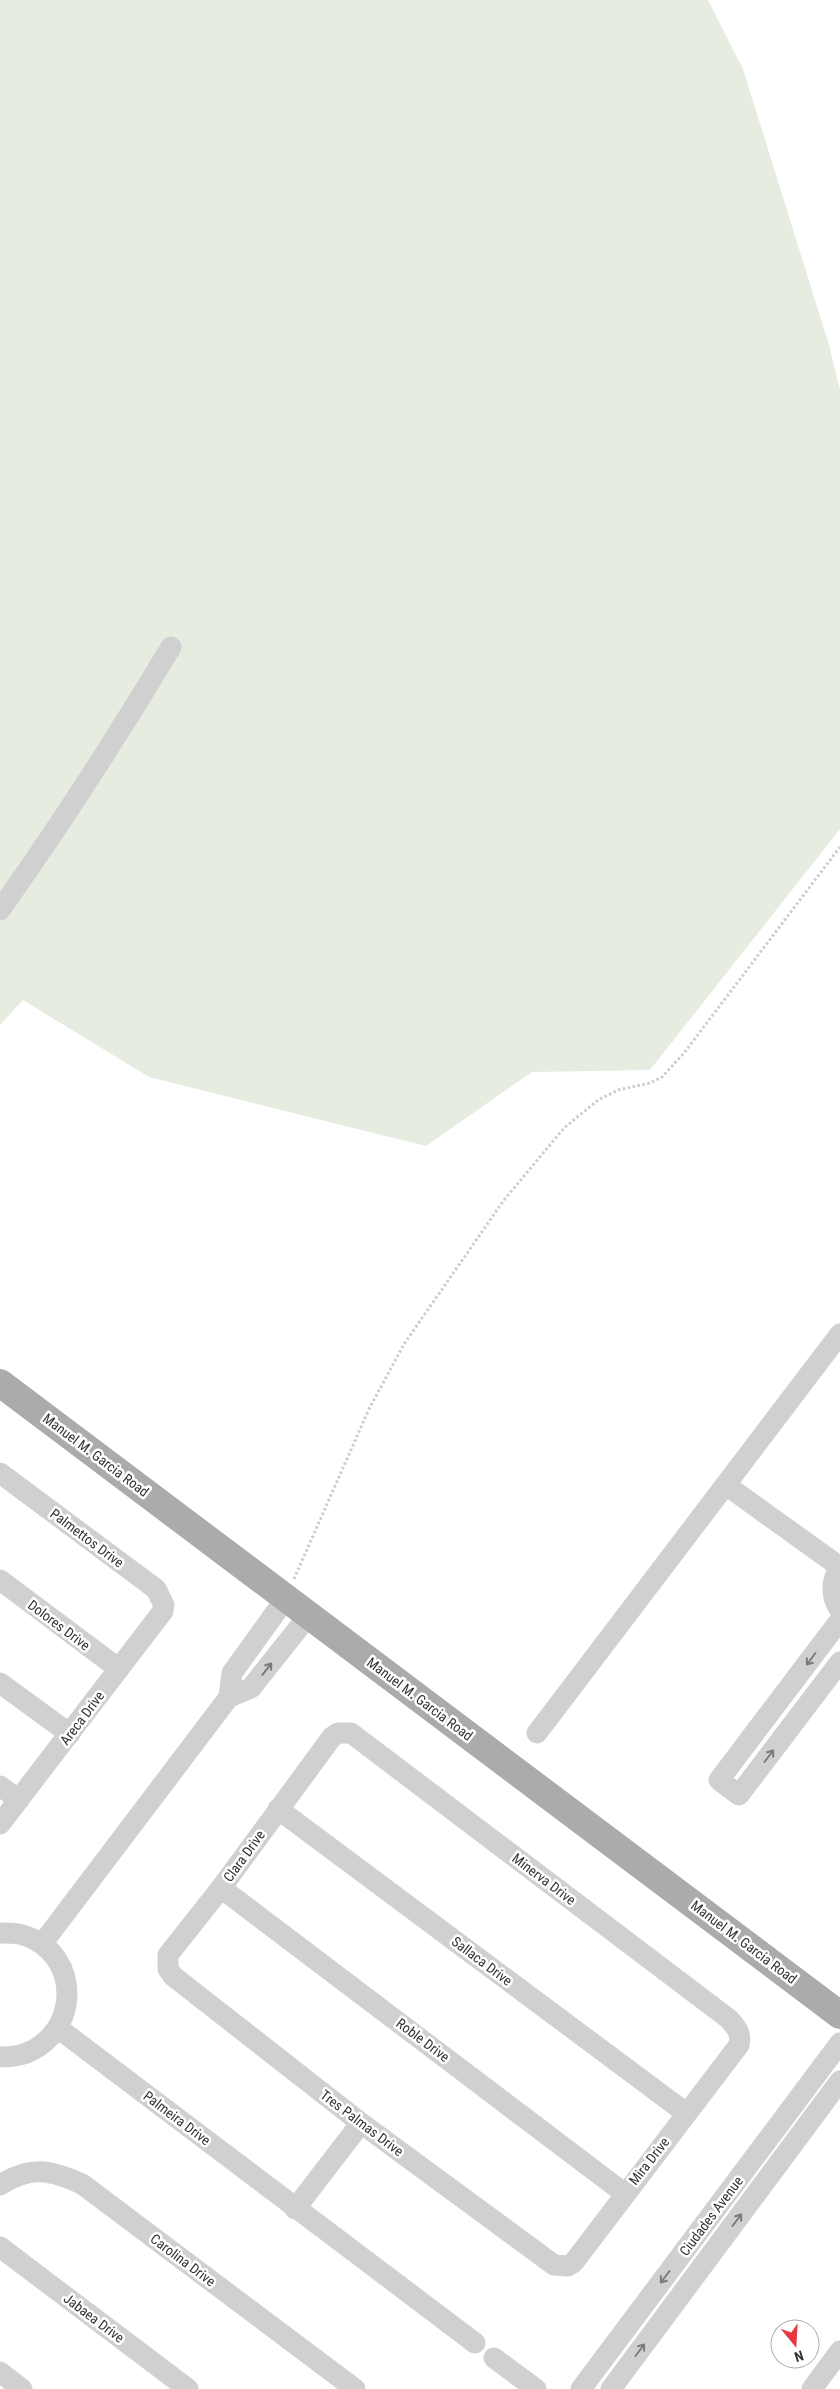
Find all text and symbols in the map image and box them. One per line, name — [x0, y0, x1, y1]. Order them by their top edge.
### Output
street label: Manuel M. Garcia Road — [40, 1410, 152, 1500]
street label: Palmettos Drive — [47, 1505, 127, 1571]
street label: Dolores Drive — [25, 1596, 94, 1654]
one-way arrow — [805, 1652, 816, 1665]
street label: Manuel M. Garcia Road — [364, 1654, 476, 1744]
one-way arrow — [261, 1663, 272, 1676]
street label: Areca Drive — [57, 1688, 108, 1748]
one-way arrow — [763, 1750, 774, 1763]
street label: Clara Drive — [220, 1827, 268, 1885]
street label: Minerva Drive — [509, 1850, 579, 1908]
street label: Manuel M. Garcia Road — [688, 1897, 800, 1987]
street label: Sallaca Drive — [449, 1933, 516, 1989]
street label: Roble Drive — [393, 2015, 453, 2065]
street label: Tres Palmas Drive — [317, 2087, 407, 2160]
street label: Palmeira Drive — [140, 2088, 214, 2149]
street label: Mira Drive — [626, 2134, 673, 2188]
street label: Ciudades Avenue — [676, 2173, 746, 2259]
one-way arrow — [732, 2213, 743, 2227]
street label: Carolina Drive — [147, 2230, 219, 2290]
one-way arrow — [660, 2270, 670, 2284]
street label: Jabaea Drive — [61, 2290, 128, 2346]
north arrow — [770, 2319, 820, 2369]
one-way arrow — [635, 2344, 646, 2357]
text: N — [792, 2347, 806, 2365]

